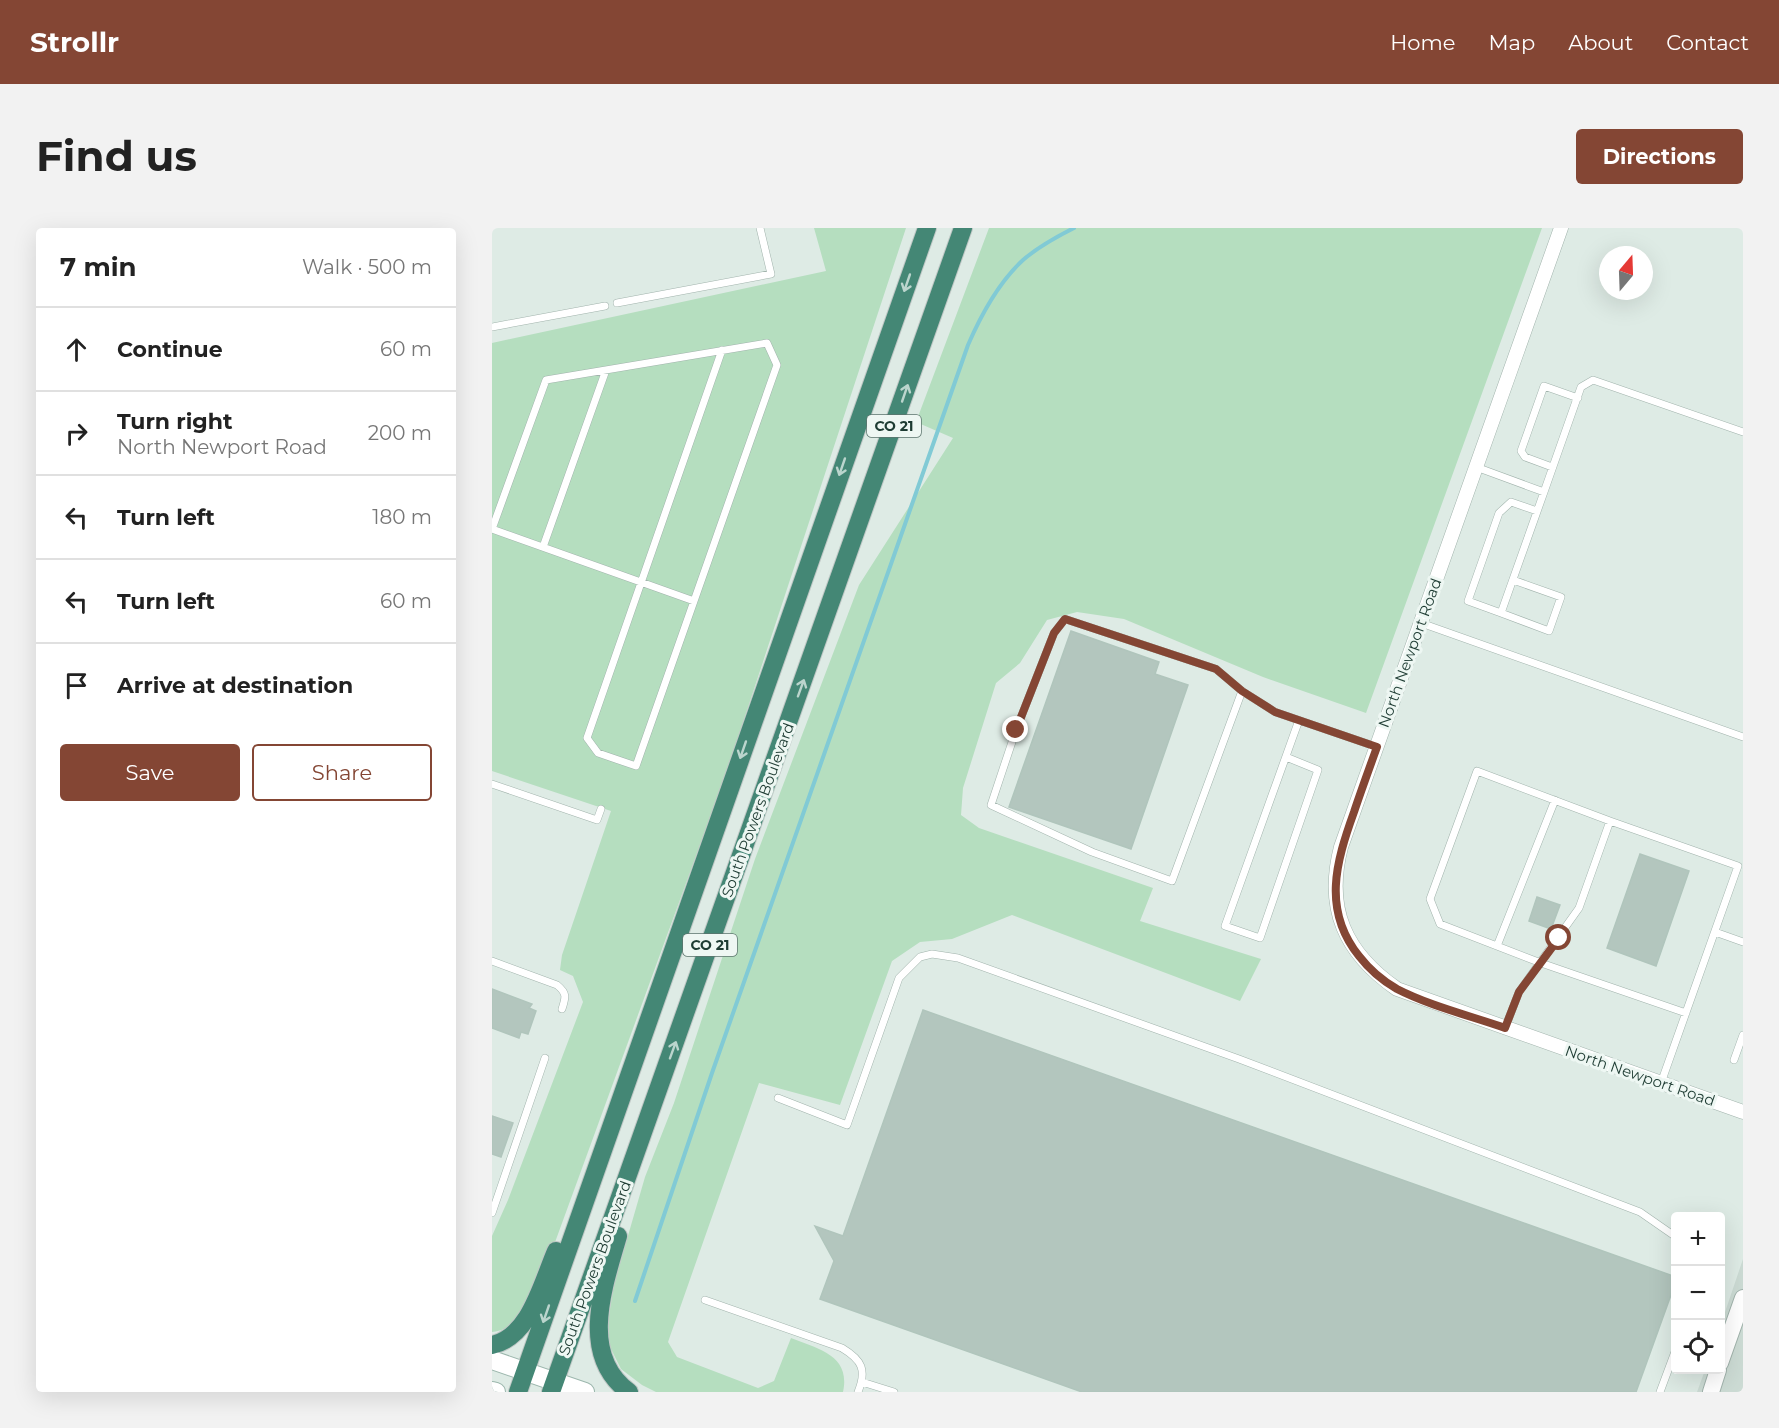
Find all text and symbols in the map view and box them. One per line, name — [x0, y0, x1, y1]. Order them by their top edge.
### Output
text: Strollr — [30, 25, 119, 59]
text: Home — [1390, 30, 1455, 55]
text: Map — [1488, 30, 1535, 55]
text: About — [1568, 30, 1633, 55]
text: Contact — [1666, 30, 1749, 55]
button: Directions — [1576, 129, 1743, 184]
text: Find us — [36, 130, 197, 182]
north arrow — [1599, 246, 1653, 300]
text: 7 min — [60, 251, 137, 283]
text: Walk · 500 m — [302, 255, 432, 279]
one-way arrow — [901, 273, 912, 292]
icon: ahead — [60, 333, 93, 366]
text: Continue — [117, 336, 223, 363]
text: 60 m — [380, 337, 432, 361]
one-way arrow — [901, 384, 912, 403]
text: Turn right — [117, 408, 232, 435]
road number: CO 21 — [867, 415, 921, 437]
icon: right — [60, 417, 93, 450]
text: 200 m — [368, 421, 432, 445]
text: North Newport Road — [117, 435, 327, 459]
one-way arrow — [836, 457, 847, 476]
icon: left — [60, 501, 93, 534]
text: Turn left — [117, 504, 215, 531]
text: 180 m — [372, 505, 432, 529]
street label: North Newport Road — [1374, 576, 1445, 730]
icon: left — [60, 585, 93, 618]
text: Turn left — [117, 588, 215, 615]
text: 60 m — [380, 589, 432, 613]
icon: arrive — [60, 669, 93, 702]
text: Arrive at destination — [117, 672, 353, 699]
one-way arrow — [797, 679, 808, 698]
route end — [1002, 716, 1028, 742]
street label: South Powers Boulevard — [717, 720, 798, 900]
one-way arrow — [736, 740, 747, 759]
button: Save — [60, 744, 240, 801]
button: Share — [252, 744, 432, 801]
route start — [1545, 924, 1571, 950]
road number: CO 21 — [683, 934, 737, 956]
one-way arrow — [668, 1041, 679, 1060]
street label: North Newport Road — [1563, 1041, 1718, 1110]
street label: South Powers Boulevard — [554, 1178, 635, 1358]
map controls — [1671, 1212, 1725, 1374]
button: + — [1671, 1212, 1725, 1266]
button: − — [1671, 1266, 1725, 1320]
one-way arrow — [539, 1304, 550, 1323]
button: locate — [1671, 1320, 1725, 1374]

